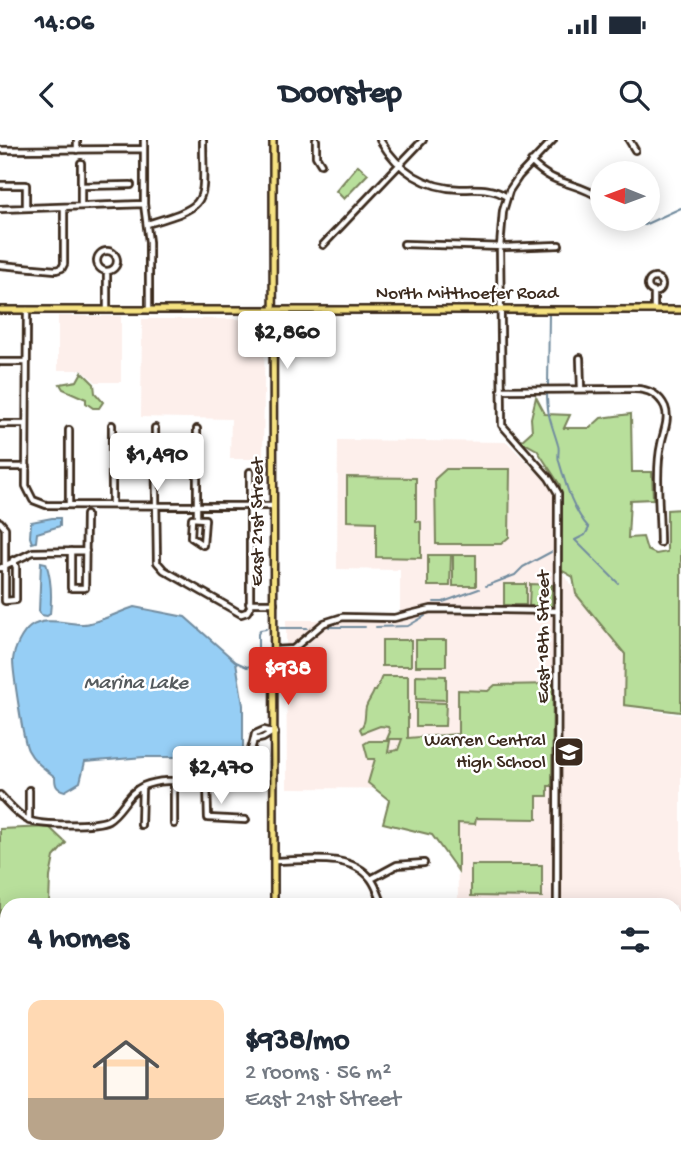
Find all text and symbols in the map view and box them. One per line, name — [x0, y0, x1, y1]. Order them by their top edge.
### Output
text: 14:06 — [35, 9, 94, 40]
icon: back — [28, 76, 66, 114]
text: Doorstep — [279, 76, 402, 114]
icon: search — [615, 76, 653, 114]
north arrow — [590, 161, 660, 231]
map controls — [590, 161, 660, 231]
street label: North Mitthoefer Road — [376, 283, 560, 306]
pin: $2,860 — [230, 312, 344, 371]
text: $2,860 — [254, 320, 320, 347]
pin: $1,490 — [100, 434, 214, 493]
text: $1,490 — [126, 442, 188, 469]
street label: East 21st Street — [247, 455, 270, 586]
street label: East 18th Street — [533, 568, 556, 703]
pin: $938 — [247, 648, 329, 707]
text: $938 — [265, 656, 311, 683]
water label: Marina Lake — [84, 672, 189, 697]
place label: Warren Central High School — [424, 730, 546, 775]
school or university icon: Warren Central High School — [552, 735, 586, 769]
pin: $2,470 — [164, 746, 278, 806]
text: $2,470 — [189, 755, 253, 782]
icon: filters — [616, 921, 654, 959]
text: 4 homes — [28, 923, 129, 958]
text: $938/mo — [245, 1025, 350, 1060]
icon: home — [84, 1028, 168, 1112]
text: 2 rooms · 56 m² — [245, 1060, 391, 1087]
text: East 21st Street — [245, 1087, 401, 1114]

